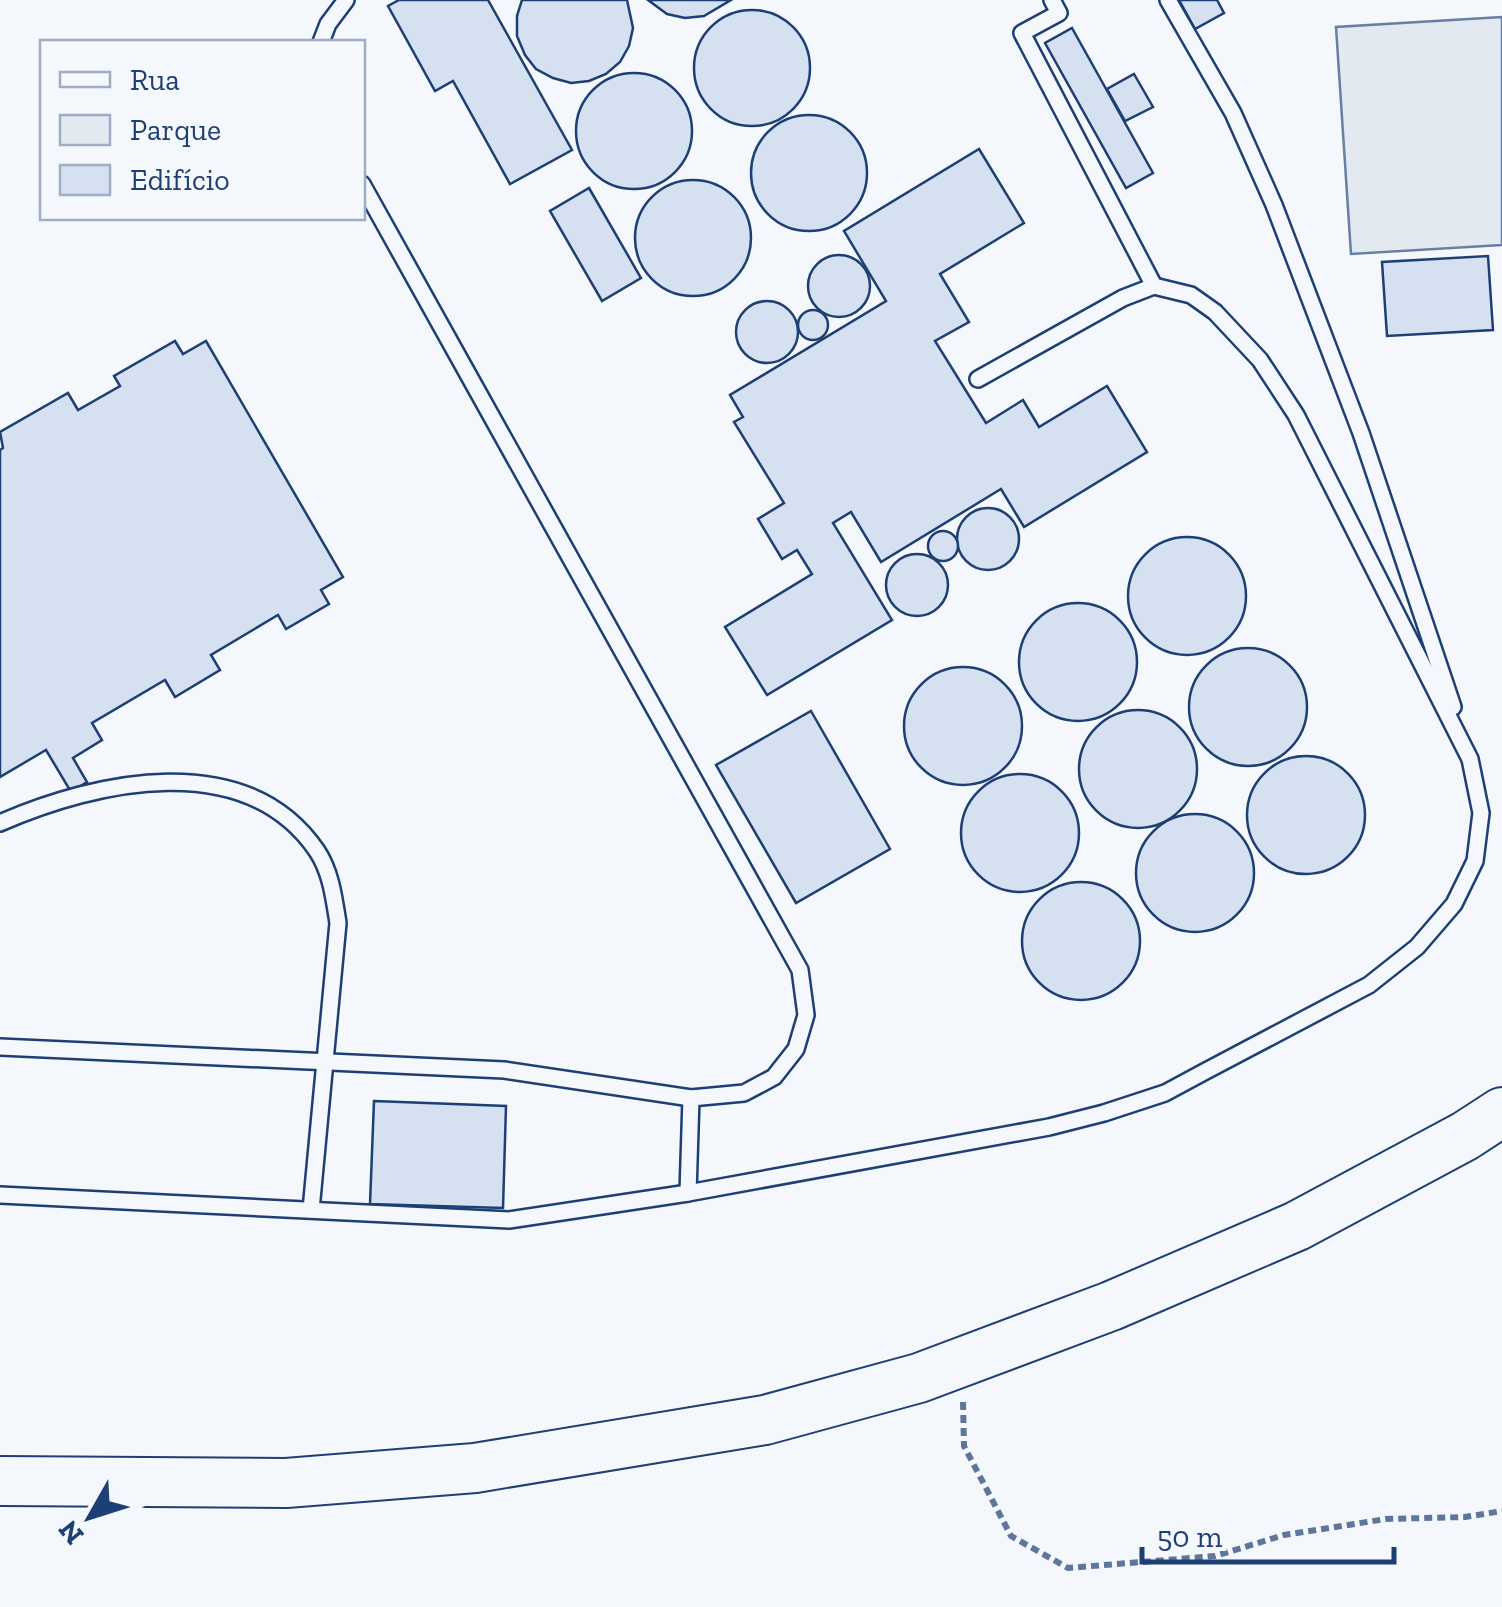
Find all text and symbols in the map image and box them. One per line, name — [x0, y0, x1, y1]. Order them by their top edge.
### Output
legend — [40, 40, 365, 220]
text: Rua — [130, 62, 180, 98]
text: Parque — [130, 112, 221, 148]
text: Edifício — [130, 162, 230, 198]
north arrow — [40, 1467, 140, 1567]
scale bar — [1142, 1502, 1394, 1564]
text: N — [51, 1514, 90, 1551]
text: 50 m — [1157, 1519, 1222, 1555]

